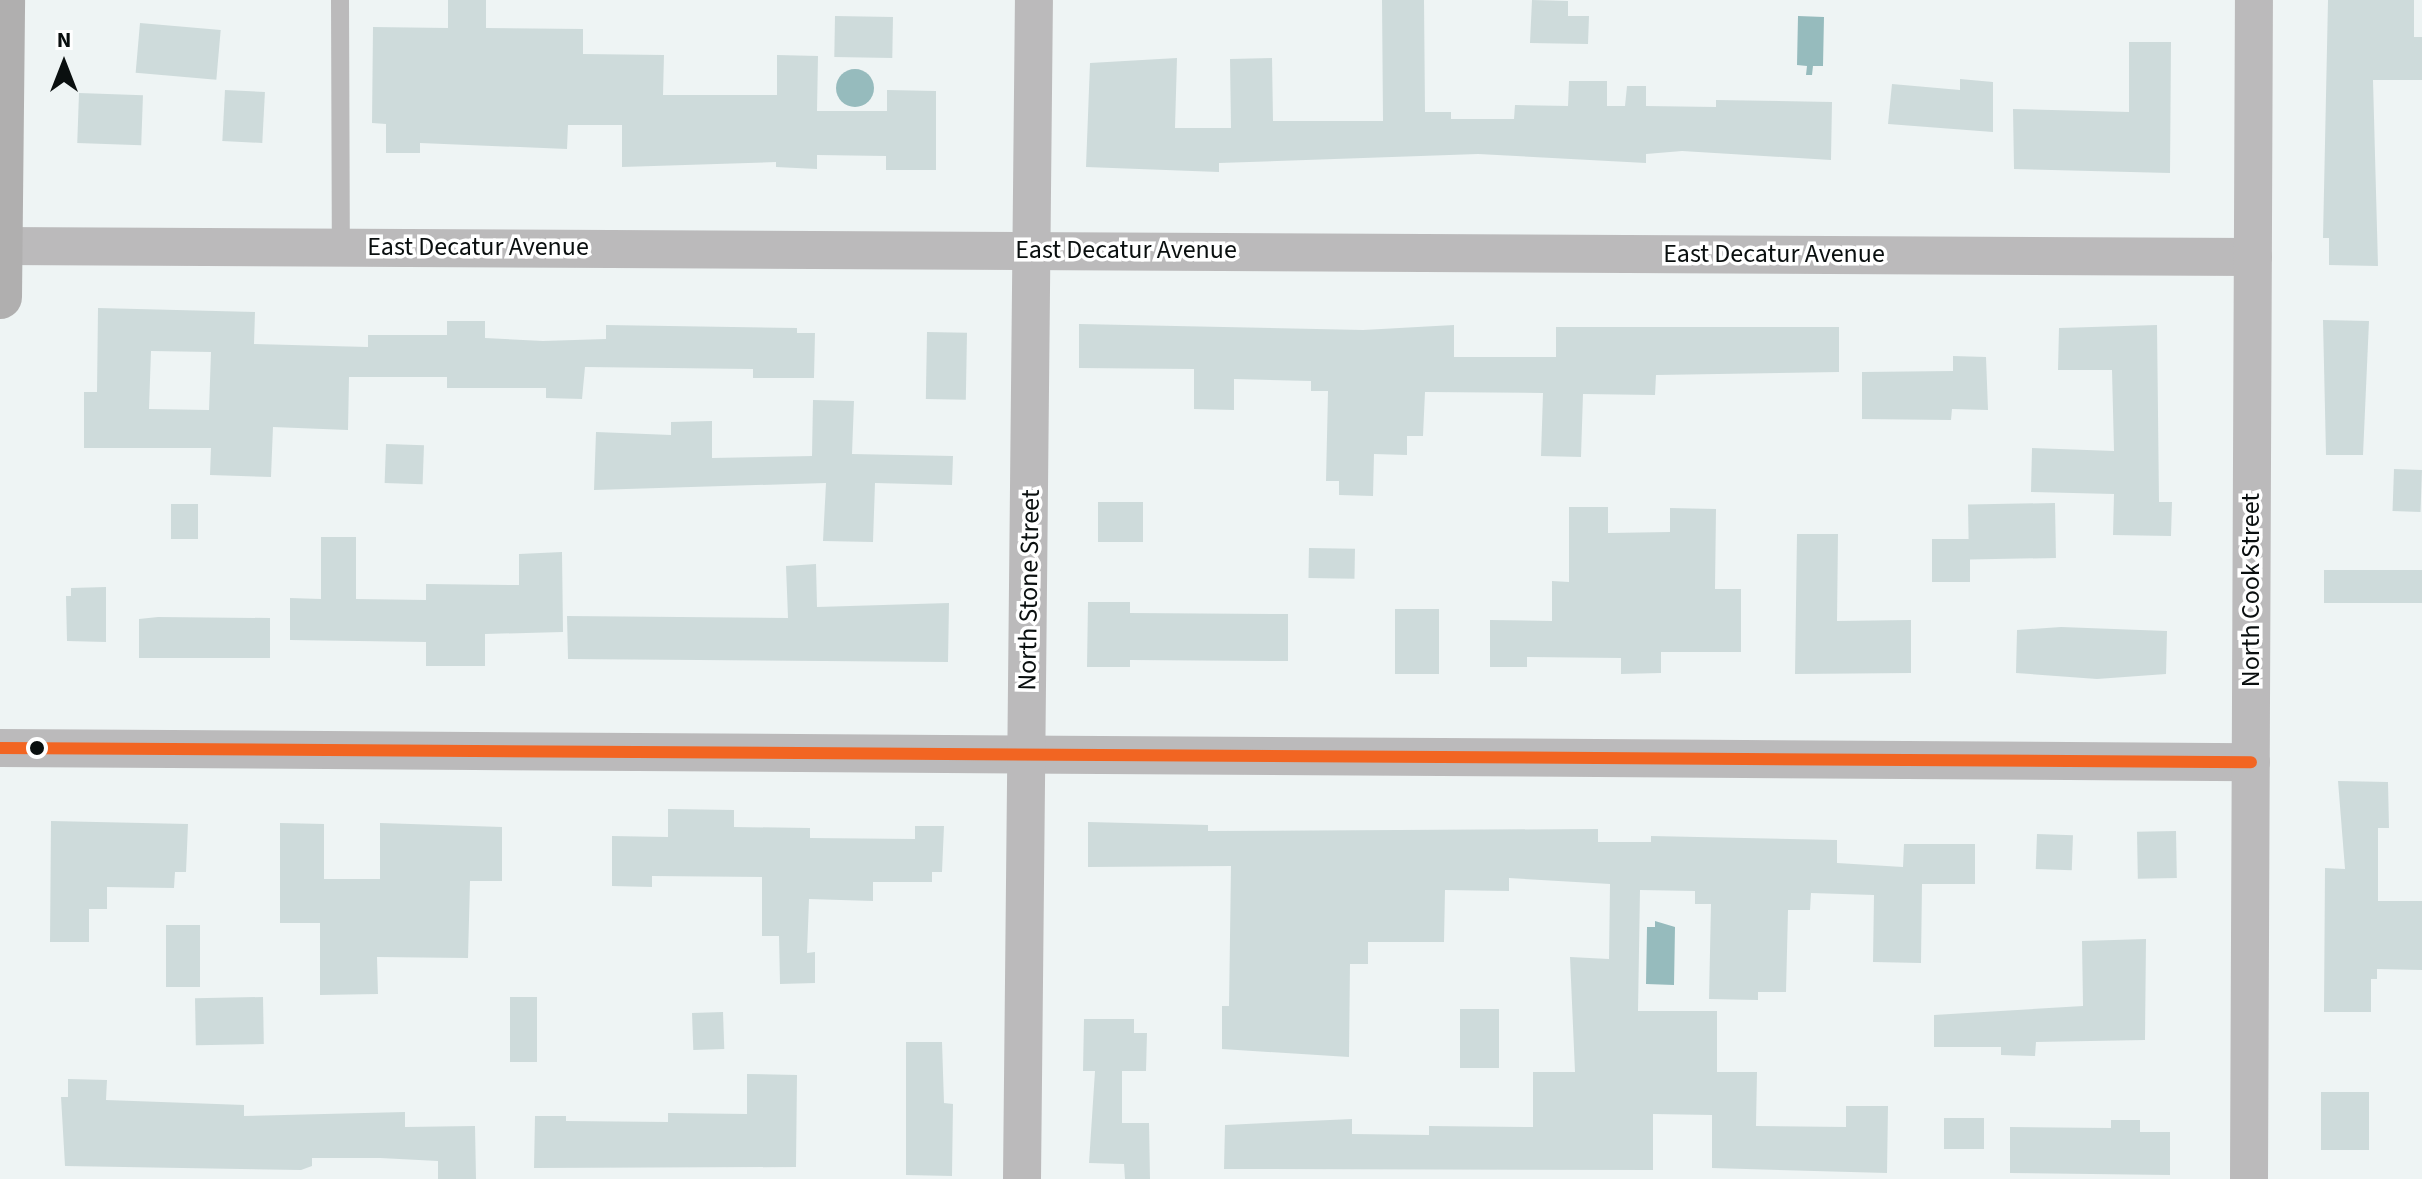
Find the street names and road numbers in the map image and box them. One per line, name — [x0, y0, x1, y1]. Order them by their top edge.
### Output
street label: East Decatur Avenue — [367, 231, 589, 263]
street label: East Decatur Avenue — [1015, 234, 1237, 266]
street label: East Decatur Avenue — [1663, 238, 1885, 270]
street label: North Stone Street — [1012, 489, 1046, 691]
street label: North Cook Street — [2235, 493, 2267, 687]

